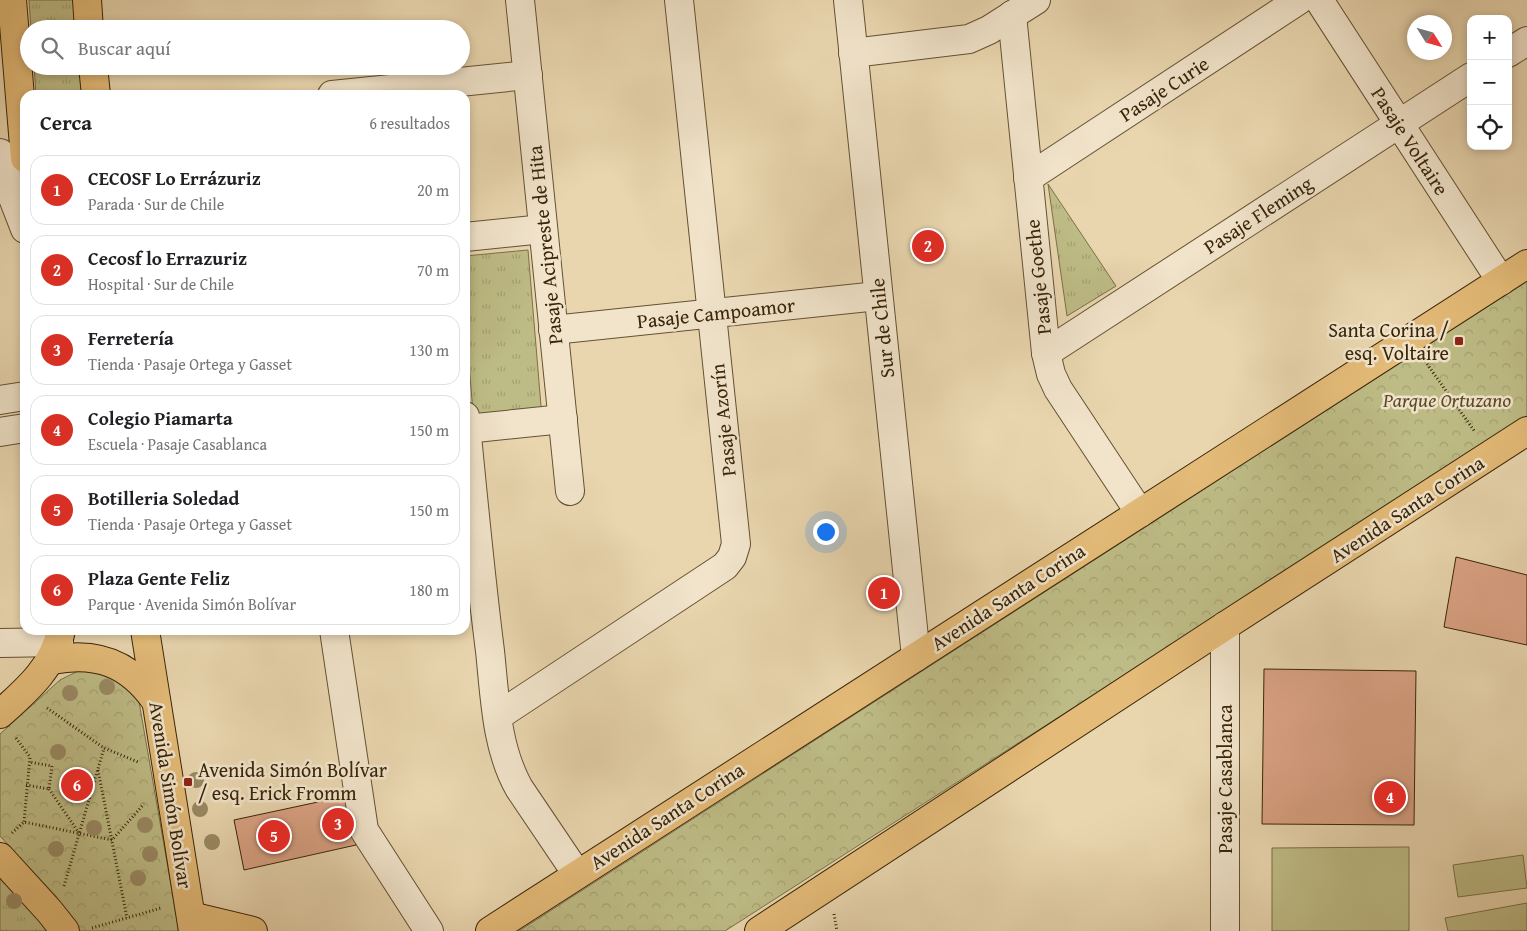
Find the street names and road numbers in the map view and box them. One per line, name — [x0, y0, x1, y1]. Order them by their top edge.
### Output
street label: Pasaje Curie — [1113, 49, 1214, 128]
street label: Pasaje Voltaire — [1365, 81, 1456, 201]
street label: Pasaje Acipreste de Hita — [520, 143, 569, 346]
street label: Pasaje Fleming — [1198, 168, 1318, 261]
street label: Pasaje Goethe — [1017, 218, 1058, 336]
street label: Sur de Chile — [862, 277, 901, 380]
street label: Pasaje Campoamor — [636, 290, 796, 335]
street label: Pasaje Azorín — [702, 362, 743, 478]
street label: Avenida Santa Corina — [1324, 448, 1490, 569]
street label: Avenida Santa Corina — [925, 536, 1091, 657]
street label: Avenida Simón Bolívar — [142, 699, 201, 891]
street label: Pasaje Casablanca — [1210, 704, 1239, 854]
street label: Avenida Santa Corina — [584, 755, 750, 876]

